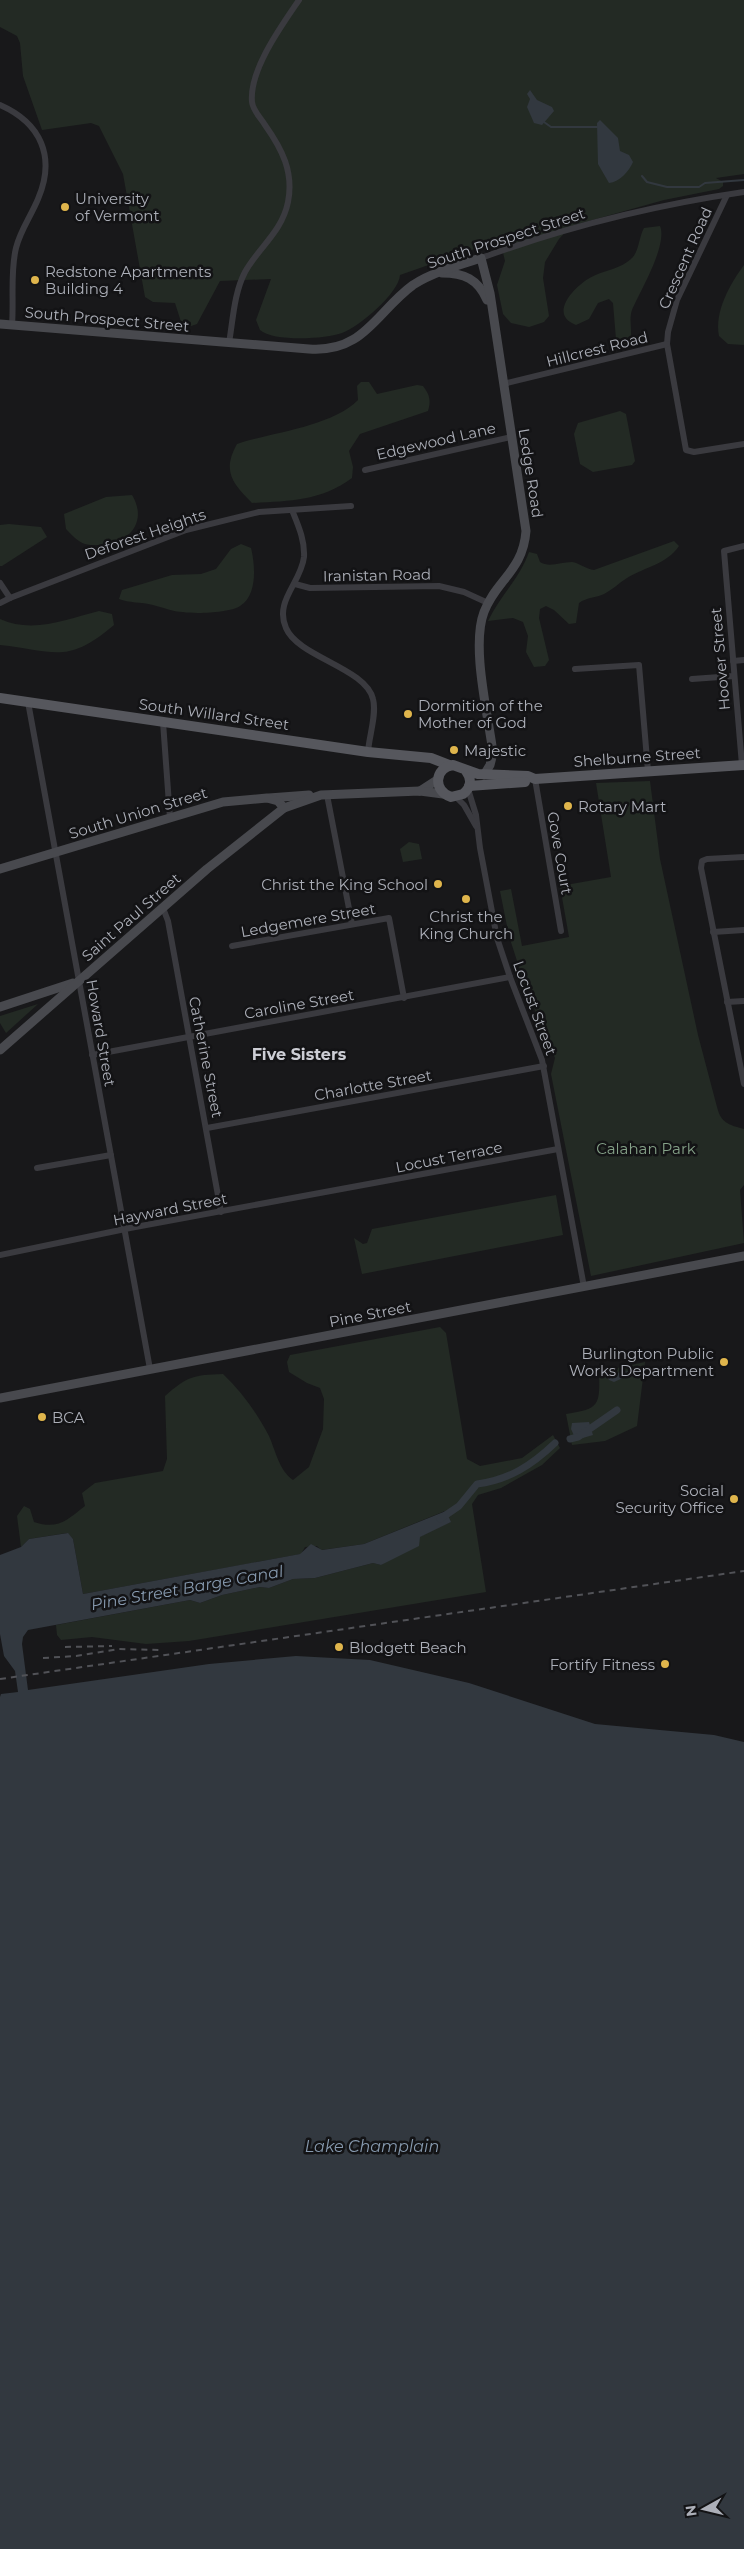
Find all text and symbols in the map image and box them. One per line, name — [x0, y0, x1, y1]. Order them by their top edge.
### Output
place label: University of Vermont — [75, 189, 160, 225]
marker: University of Vermont — [59, 201, 71, 213]
street label: South Prospect Street — [425, 203, 587, 273]
street label: Crescent Road — [654, 204, 716, 312]
place label: Redstone Apartments Building 4 — [45, 262, 211, 298]
marker: Redstone Apartments Building 4 — [29, 274, 41, 286]
street label: South Prospect Street — [24, 302, 190, 336]
street label: Hillcrest Road — [544, 327, 650, 371]
street label: Edgewood Lane — [374, 418, 498, 464]
street label: Ledge Road — [515, 427, 547, 519]
street label: Deforest Heights — [82, 504, 208, 564]
street label: Iranistan Road — [323, 565, 431, 585]
street label: Hoover Street — [706, 607, 734, 711]
street label: South Willard Street — [138, 694, 290, 734]
place label: Dormition of the Mother of God — [418, 696, 543, 732]
marker: Dormition of the Mother of God — [402, 708, 414, 720]
place label: Majestic — [464, 741, 526, 760]
street label: Shelburne Street — [573, 743, 701, 771]
marker: Majestic — [448, 744, 460, 756]
street label: South Union Street — [66, 783, 210, 843]
place label: Rotary Mart — [578, 797, 666, 816]
marker: Rotary Mart — [562, 800, 574, 812]
street label: Gove Court — [543, 810, 577, 896]
street label: Saint Paul Street — [78, 869, 184, 965]
place label: Christ the King School — [261, 875, 428, 894]
marker: Christ the King School — [432, 878, 444, 890]
marker: Christ the King Church — [460, 893, 472, 905]
street label: Ledgemere Street — [239, 899, 377, 941]
place label: Christ the King Church — [419, 907, 513, 943]
street label: Locust Street — [509, 958, 561, 1058]
street label: Howard Street — [82, 978, 120, 1088]
street label: Caroline Street — [243, 985, 355, 1023]
street label: Catherine Street — [185, 995, 227, 1119]
district label: Five Sisters — [252, 1045, 347, 1064]
street label: Charlotte Street — [313, 1065, 433, 1105]
street label: Locust Terrace — [394, 1137, 504, 1177]
park label: Calahan Park — [596, 1139, 696, 1158]
street label: Hayward Street — [111, 1189, 229, 1229]
street label: Pine Street — [327, 1297, 413, 1331]
place label: Burlington Public Works Department — [569, 1344, 714, 1380]
marker: Burlington Public Works Department — [718, 1356, 730, 1368]
place label: BCA — [52, 1408, 85, 1427]
marker: BCA — [36, 1411, 48, 1423]
place label: Social Security Office — [616, 1481, 724, 1517]
marker: Social Security Office — [728, 1493, 740, 1505]
water label: Pine Street Barge Canal — [89, 1562, 285, 1614]
place label: Blodgett Beach — [349, 1638, 467, 1657]
marker: Blodgett Beach — [333, 1641, 345, 1653]
place label: Fortify Fitness — [550, 1655, 655, 1674]
marker: Fortify Fitness — [659, 1658, 671, 1670]
water label: Lake Champlain — [305, 2137, 439, 2156]
north arrow — [679, 2484, 729, 2534]
text: N — [681, 2504, 701, 2518]

